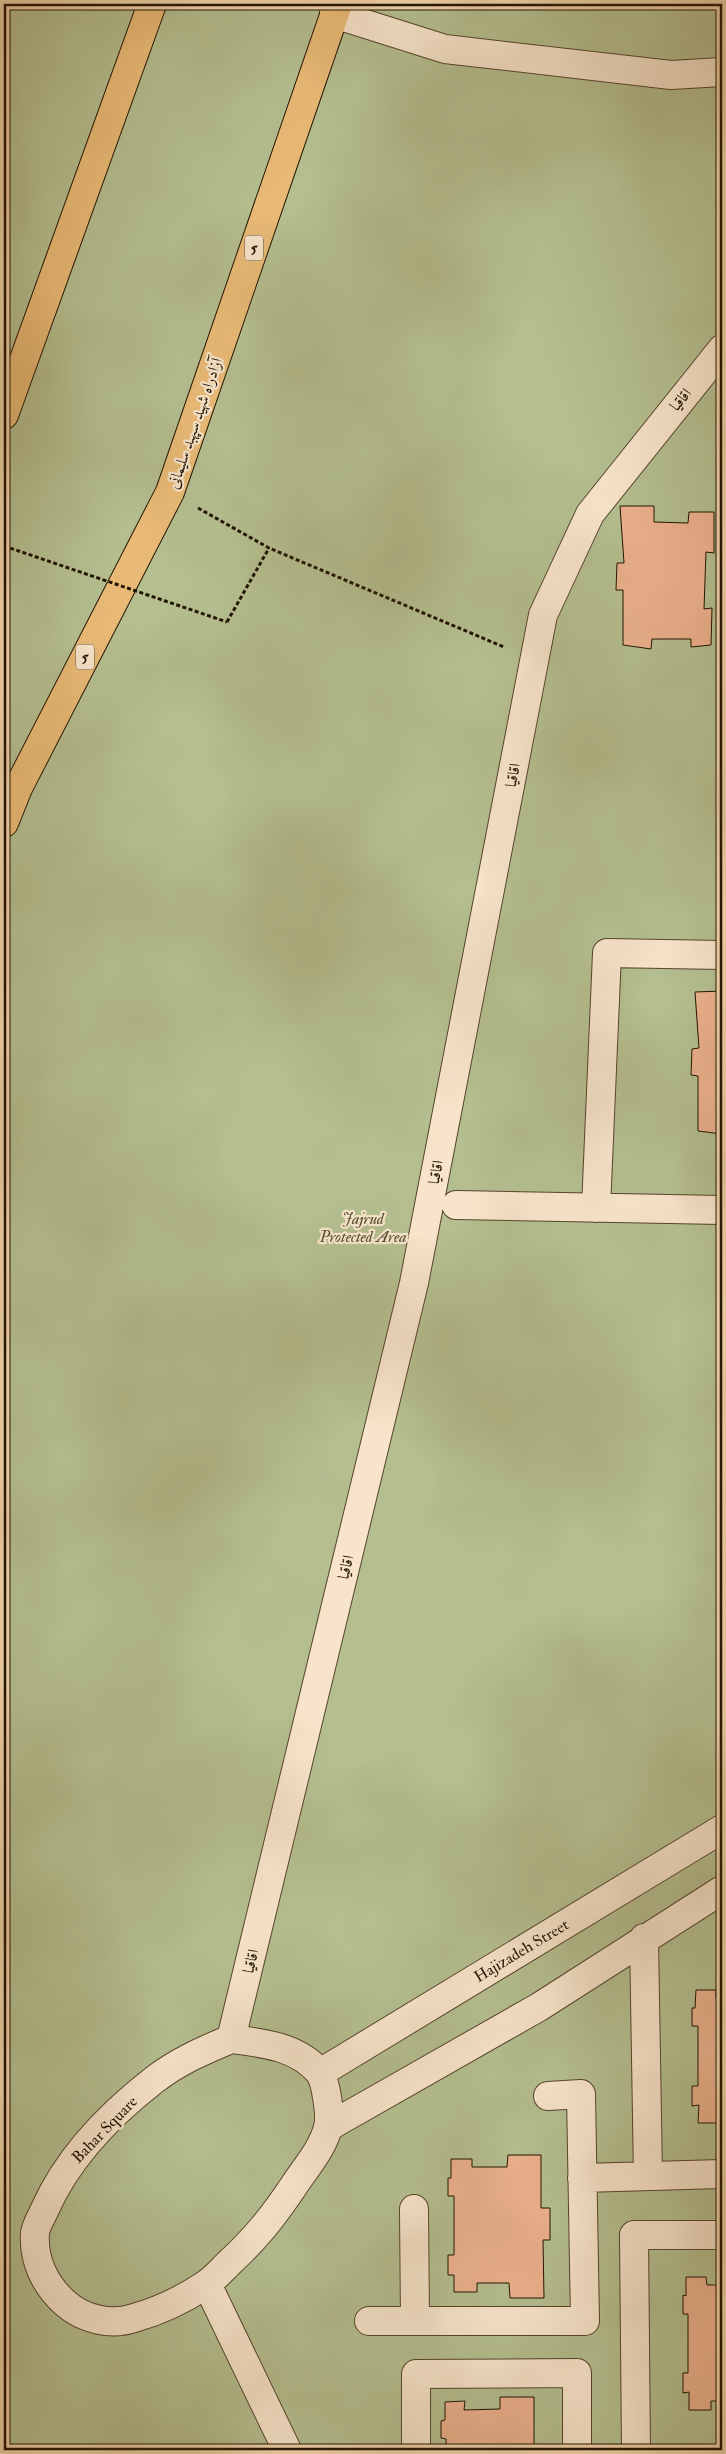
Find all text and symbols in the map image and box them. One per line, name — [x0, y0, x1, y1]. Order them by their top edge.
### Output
road number: 5 — [245, 236, 263, 260]
street label: آزادراه شهید سپهبد سلیمانی — [163, 354, 228, 492]
street label: اقاقیا — [665, 384, 696, 415]
road number: 5 — [76, 644, 94, 670]
street label: اقاقیا — [501, 761, 525, 789]
street label: اقاقیا — [424, 1158, 448, 1186]
park label: Jajrud Protected Area — [318, 1209, 407, 1247]
street label: اقاقیا — [333, 1553, 359, 1581]
street label: Hajizadeh Street — [471, 1915, 572, 1987]
street label: اقاقیا — [238, 1947, 264, 1975]
street label: Bahar Square — [68, 2092, 142, 2168]

